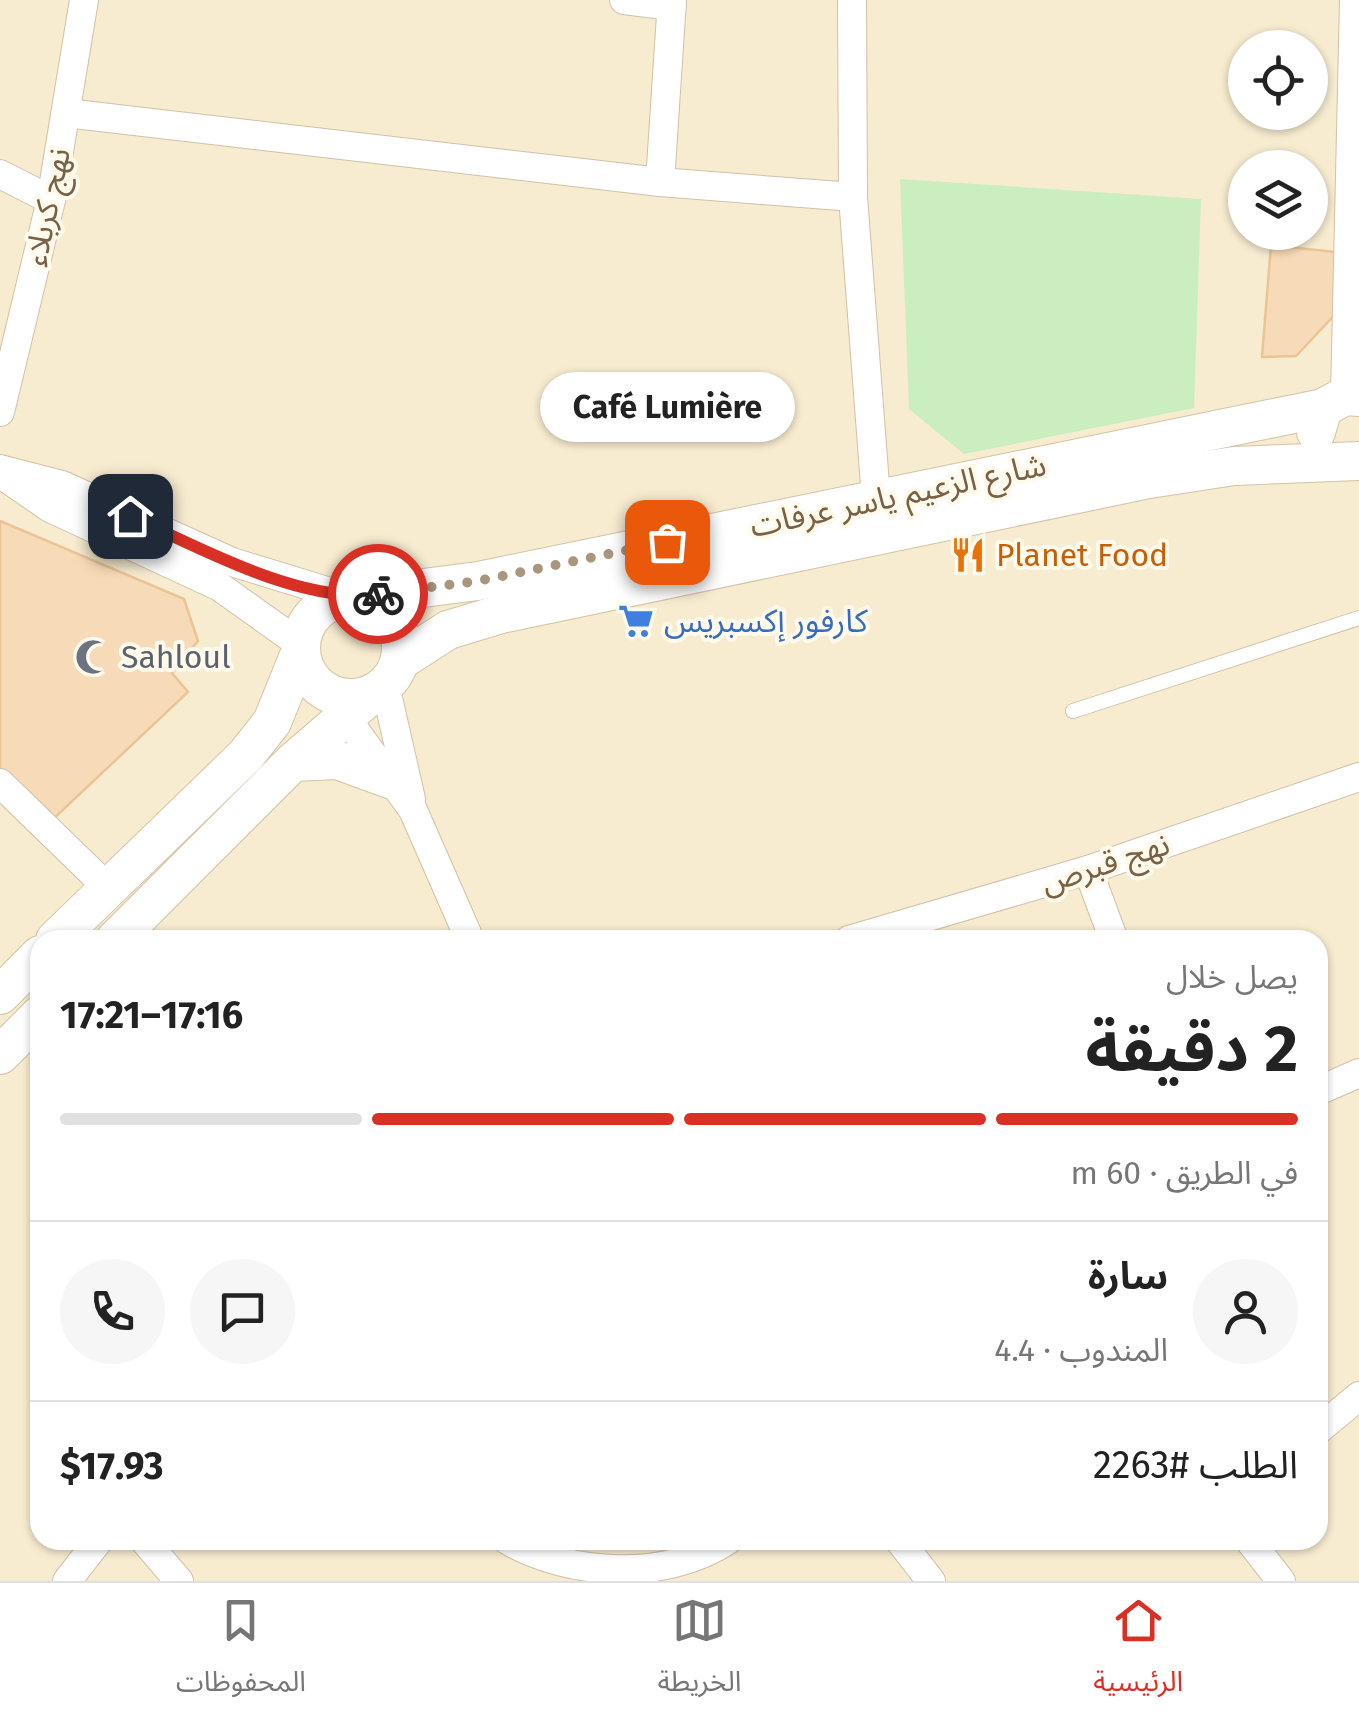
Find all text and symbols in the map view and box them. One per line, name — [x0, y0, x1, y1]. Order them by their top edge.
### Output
map controls — [1228, 30, 1328, 250]
button: locate — [1228, 30, 1328, 130]
street label: نهج كربلاء — [16, 144, 83, 271]
button: layers — [1228, 150, 1328, 250]
callout: Café Lumière — [540, 372, 794, 442]
text: Café Lumière — [573, 388, 762, 426]
street label: شارع الزعيم ياسر عرفات — [747, 445, 1050, 550]
pin — [88, 474, 173, 559]
icon: home — [103, 489, 158, 544]
pin — [625, 500, 710, 585]
icon: bag — [640, 515, 695, 570]
restaurant icon: Planet Food — [949, 536, 987, 574]
place label: Planet Food — [996, 536, 1168, 574]
courier — [328, 544, 428, 644]
icon: bike — [351, 567, 406, 622]
supermarket icon: كارفور إكسبريس — [617, 602, 655, 640]
place label: كارفور إكسبريس — [664, 602, 868, 643]
mosque icon: Sahloul — [74, 638, 112, 676]
place label: Sahloul — [121, 638, 231, 676]
street label: نهج قبرص — [1036, 824, 1176, 906]
text: يصل خلال — [1166, 958, 1298, 996]
text: 17:16–17:21 — [60, 992, 243, 1038]
text: 2 دقيقة — [1085, 1010, 1298, 1088]
text: في الطريق · 60 m — [1070, 1154, 1298, 1192]
text: سارة — [1088, 1253, 1168, 1299]
button: phone — [60, 1259, 165, 1364]
button: chat — [190, 1259, 295, 1364]
button: person — [1193, 1259, 1298, 1364]
text: المندوب · 4.4 — [994, 1331, 1168, 1369]
text: الطلب #2263 — [1093, 1442, 1298, 1488]
text: $17.93 — [60, 1443, 163, 1489]
tab: المحفوظات — [176, 1593, 306, 1712]
tab: الخريطة — [658, 1593, 741, 1712]
tab: الرئيسية — [1093, 1593, 1183, 1712]

